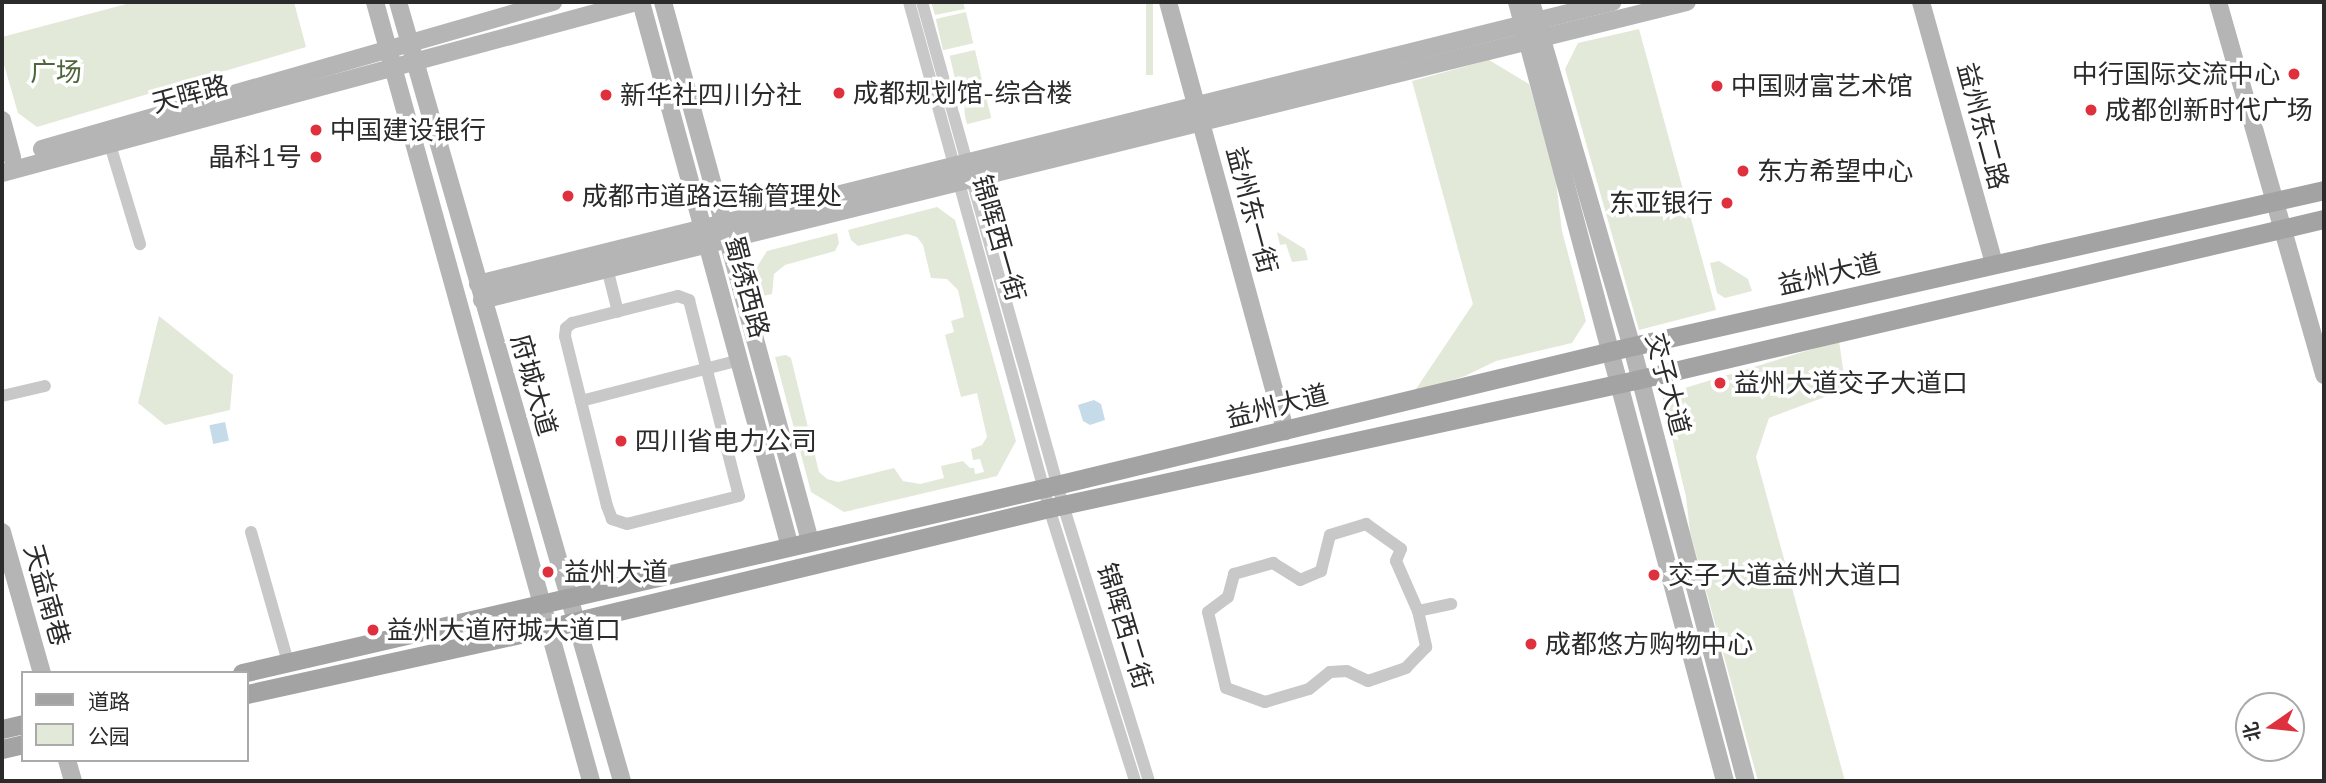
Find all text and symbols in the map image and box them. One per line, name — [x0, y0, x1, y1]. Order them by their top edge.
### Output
park label: 广场 — [30, 56, 82, 88]
place label: 中行国际交流中心 — [2072, 58, 2280, 90]
street label: 益州东二路 — [1951, 59, 2015, 193]
marker: 中行国际交流中心 — [2286, 66, 2302, 82]
street label: 天晖路 — [148, 69, 232, 119]
place label: 中国财富艺术馆 — [1731, 70, 1913, 102]
place label: 成都规划馆-综合楼 — [853, 77, 1072, 109]
marker: 中国财富艺术馆 — [1709, 78, 1725, 94]
place label: 新华社四川分社 — [620, 79, 802, 111]
marker: 成都规划馆-综合楼 — [831, 85, 847, 101]
marker: 新华社四川分社 — [598, 87, 614, 103]
place label: 成都创新时代广场 — [2105, 94, 2313, 126]
marker: 成都创新时代广场 — [2083, 102, 2099, 118]
place label: 中国建设银行 — [330, 114, 486, 146]
marker: 中国建设银行 — [308, 122, 324, 138]
place label: 晶科1号 — [208, 141, 302, 173]
street label: 益州东一街 — [1220, 143, 1284, 277]
marker: 晶科1号 — [308, 149, 324, 165]
place label: 东方希望中心 — [1757, 155, 1913, 187]
marker: 东方希望中心 — [1735, 163, 1751, 179]
street label: 锦晖西一街 — [966, 171, 1032, 305]
place label: 成都市道路运输管理处 — [582, 180, 842, 212]
place label: 东亚银行 — [1609, 187, 1713, 219]
marker: 成都市道路运输管理处 — [560, 188, 576, 204]
marker: 东亚银行 — [1719, 195, 1735, 211]
street label: 蜀绣西路 — [718, 233, 776, 341]
street label: 益州大道 — [1775, 247, 1883, 301]
street label: 交子大道 — [1639, 330, 1697, 438]
street label: 府城大道 — [505, 331, 563, 439]
place label: 益州大道交子大道口 — [1734, 367, 1968, 399]
marker: 益州大道交子大道口 — [1712, 375, 1728, 391]
street label: 益州大道 — [1223, 378, 1331, 434]
place label: 四川省电力公司 — [635, 425, 817, 457]
marker: 四川省电力公司 — [613, 433, 629, 449]
street label: 天益南巷 — [18, 541, 76, 649]
place label: 益州大道 — [564, 556, 668, 588]
street label: 锦晖西二街 — [1091, 559, 1159, 693]
place label: 交子大道益州大道口 — [1668, 559, 1902, 591]
marker: 益州大道 — [538, 562, 558, 582]
marker: 交子大道益州大道口 — [1646, 567, 1662, 583]
place label: 益州大道府城大道口 — [387, 614, 621, 646]
marker: 益州大道府城大道口 — [365, 622, 381, 638]
place label: 成都悠方购物中心 — [1545, 628, 1753, 660]
marker: 成都悠方购物中心 — [1523, 636, 1539, 652]
legend — [21, 671, 248, 762]
text: 道路 — [88, 688, 130, 714]
north arrow — [2235, 692, 2305, 762]
text: 北 — [2238, 719, 2266, 744]
text: 公园 — [88, 723, 130, 749]

